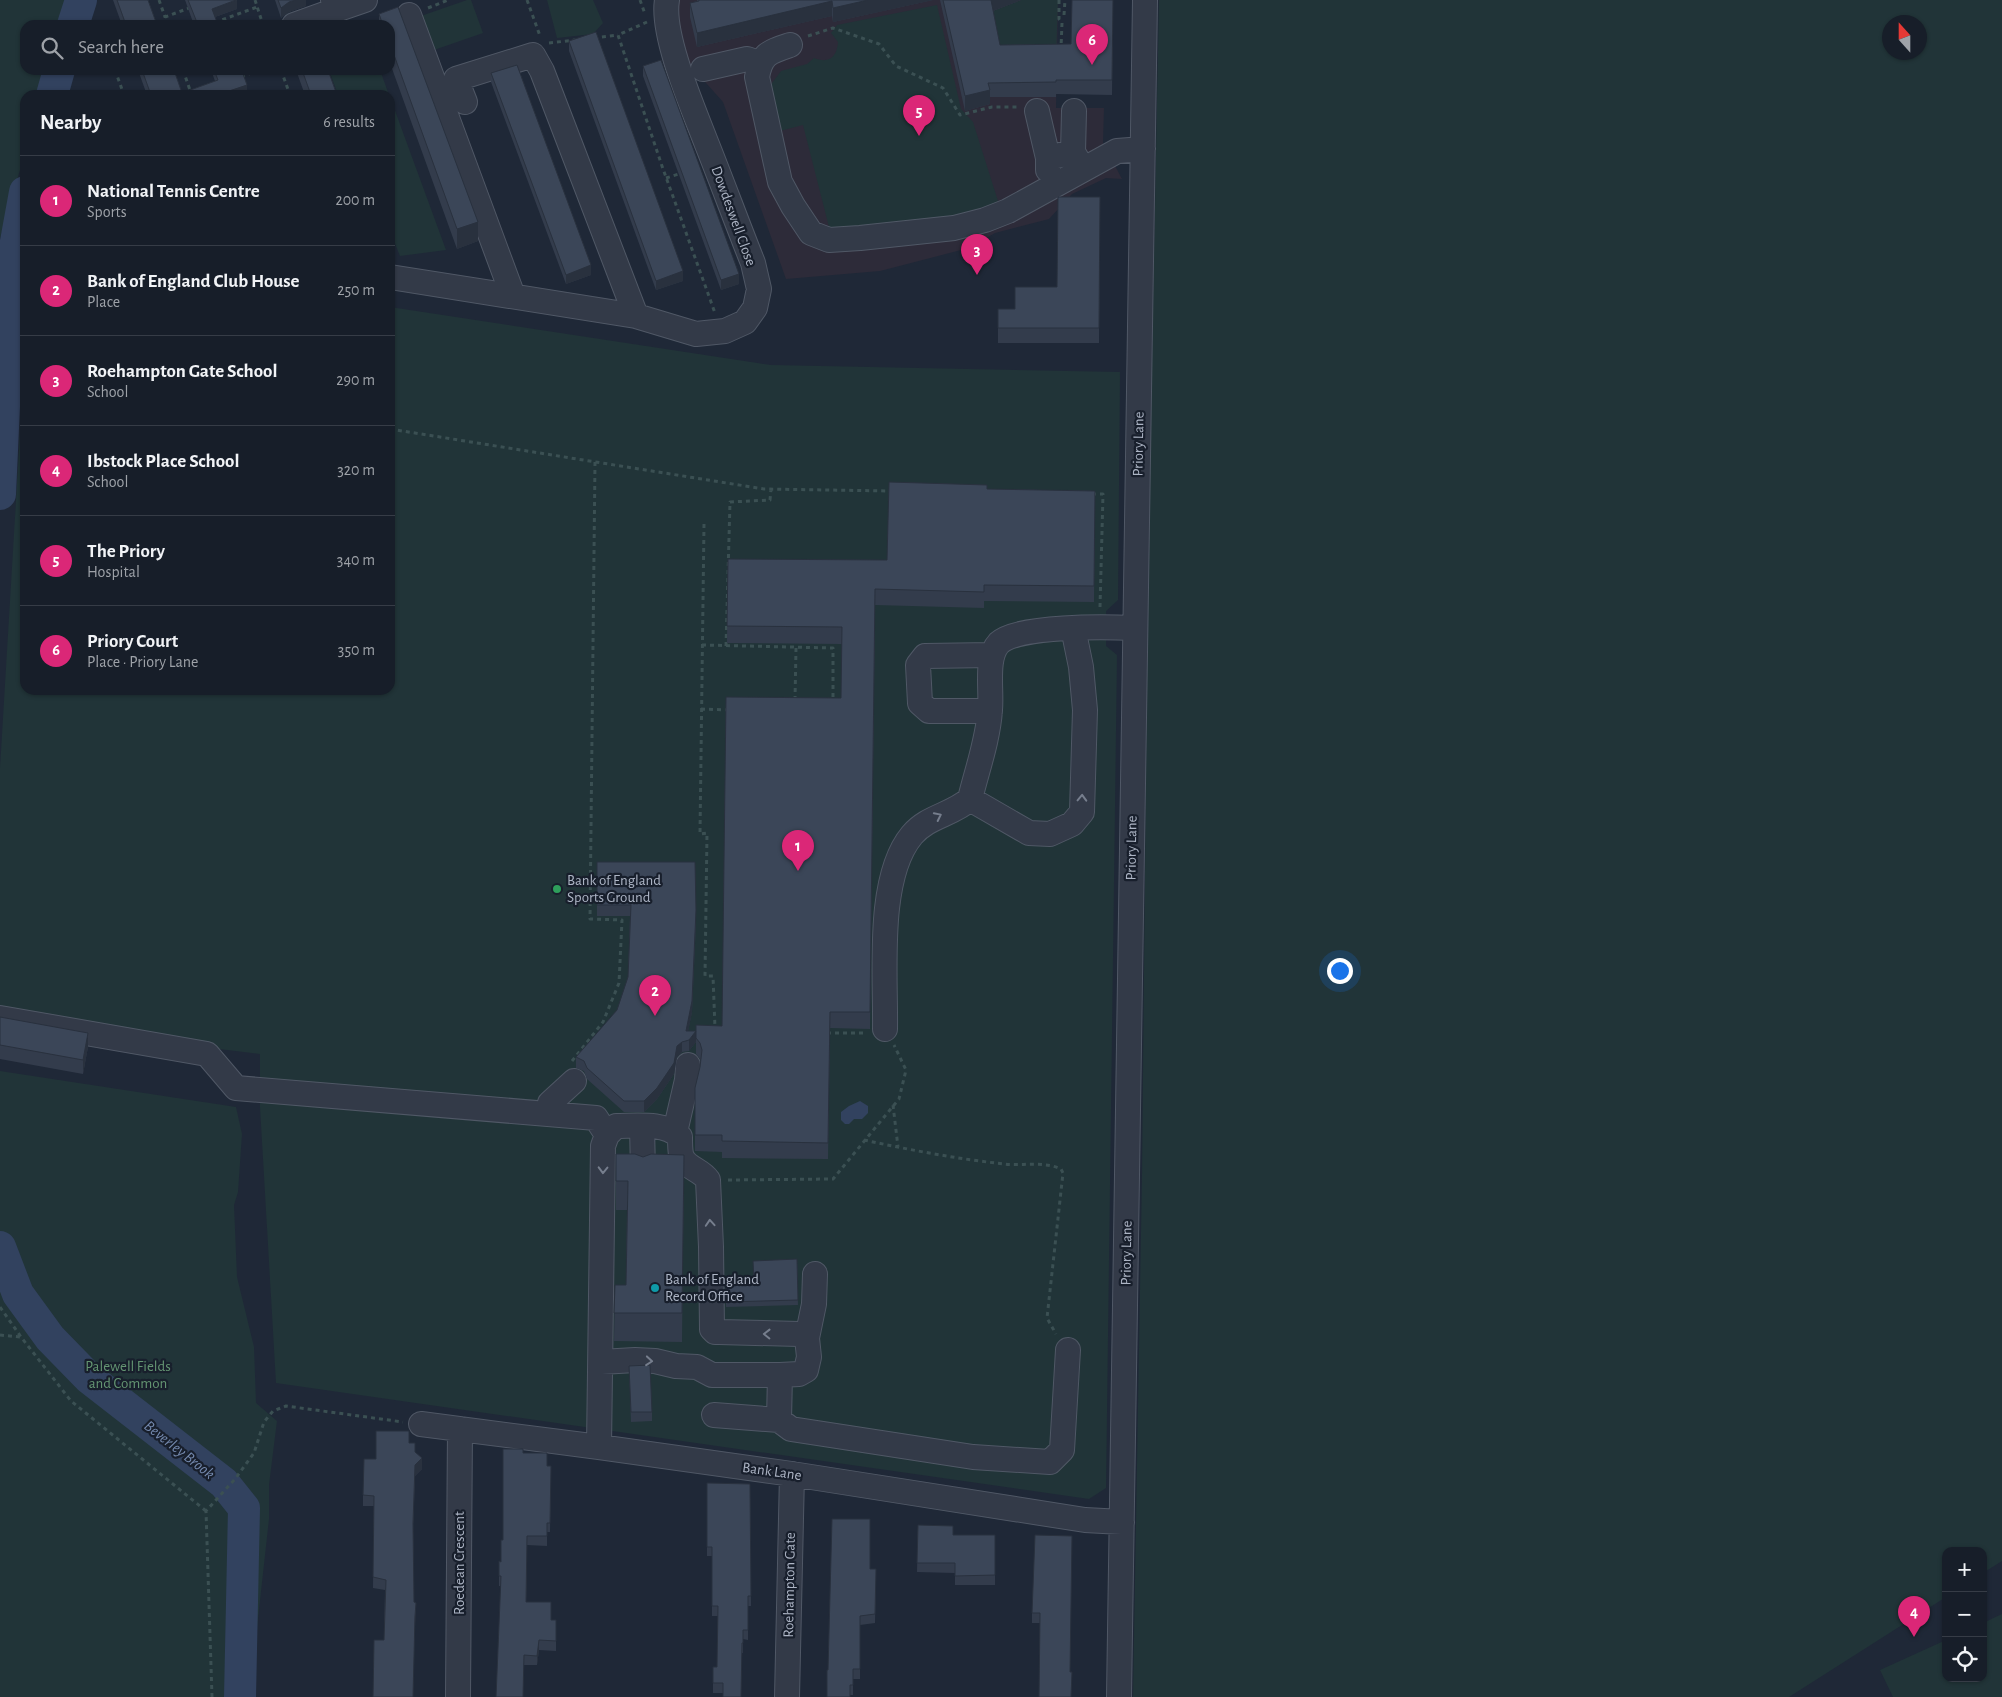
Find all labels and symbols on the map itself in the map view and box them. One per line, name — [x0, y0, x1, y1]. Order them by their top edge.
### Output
north arrow — [1882, 15, 1927, 60]
pin: 6 — [1076, 24, 1108, 65]
pin: 5 — [903, 95, 935, 136]
street label: Dowdeswell Close — [709, 164, 759, 268]
pin: 3 — [961, 234, 993, 275]
street label: Priory Lane — [1130, 411, 1147, 477]
one-way arrow — [1077, 793, 1087, 801]
one-way arrow — [932, 812, 941, 822]
street label: Priory Lane — [1123, 815, 1140, 881]
pin: 1 — [782, 830, 814, 871]
place label: Bank of England Sports Ground — [567, 873, 661, 905]
marker: Bank of England Sports Ground — [551, 883, 563, 895]
your location — [1327, 958, 1353, 984]
pin: 2 — [639, 975, 671, 1016]
one-way arrow — [598, 1167, 608, 1175]
one-way arrow — [705, 1219, 716, 1227]
street label: Priory Lane — [1118, 1220, 1135, 1286]
place label: Bank of England Record Office — [665, 1272, 759, 1304]
marker: Bank of England Record Office — [649, 1282, 661, 1294]
one-way arrow — [763, 1328, 771, 1339]
one-way arrow — [646, 1355, 654, 1366]
park label: Palewell Fields and Common — [85, 1359, 171, 1391]
water label: Beverley Brook — [141, 1418, 218, 1482]
street label: Bank Lane — [741, 1460, 803, 1483]
street label: Roedean Crescent — [452, 1511, 467, 1615]
street label: Roehampton Gate — [781, 1532, 798, 1638]
pin: 4 — [1898, 1596, 1930, 1637]

